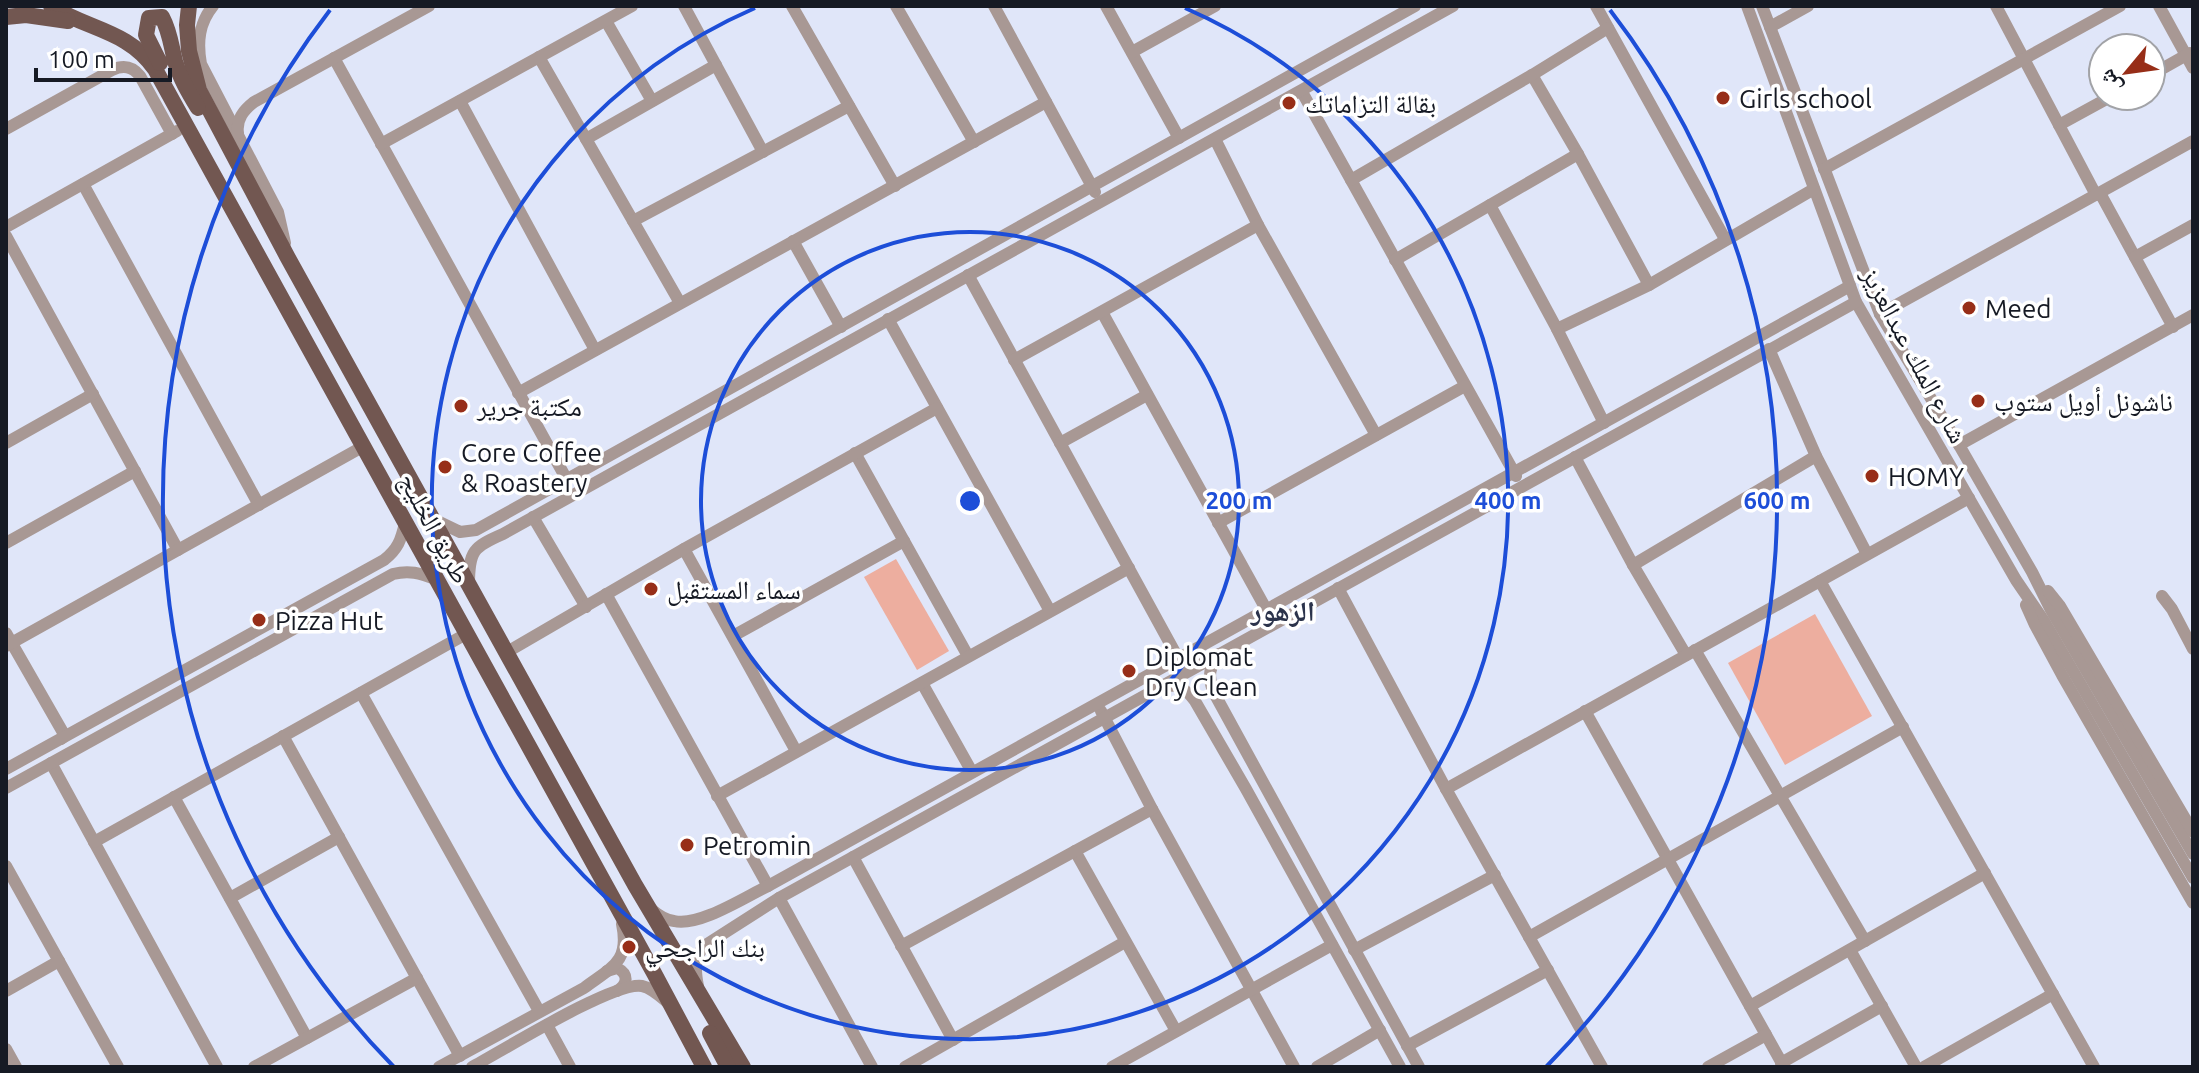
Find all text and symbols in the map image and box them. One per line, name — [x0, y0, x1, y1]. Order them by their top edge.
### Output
scale bar — [36, 32, 170, 82]
north arrow — [2087, 32, 2167, 112]
text: 100 m — [48, 46, 115, 73]
text: ش — [2092, 65, 2127, 98]
place label: Girls school — [1739, 84, 1872, 113]
place label: بقالة التزاماتك — [1305, 89, 1436, 119]
marker: Girls school — [1714, 89, 1732, 107]
marker: بقالة التزاماتك — [1280, 94, 1298, 112]
street label: شارع الملك عبدالعزيز — [1854, 261, 1974, 449]
place label: Meed — [1985, 294, 2052, 323]
marker: Meed — [1960, 299, 1978, 317]
place label: ناشونل أويل ستوب — [1994, 386, 2173, 418]
place label: مكتبة جرير — [476, 392, 582, 422]
marker: ناشونل أويل ستوب — [1969, 392, 1987, 410]
marker: مكتبة جرير — [452, 397, 470, 415]
place label: Core Coffee & Roastery — [461, 438, 602, 497]
marker: Core Coffee & Roastery — [436, 458, 454, 476]
place label: HOMY — [1888, 462, 1964, 491]
marker: HOMY — [1863, 467, 1881, 485]
street label: طريق الخليج — [391, 468, 476, 590]
centre of rings — [956, 487, 984, 515]
text: 200 m — [1206, 487, 1272, 514]
text: 400 m — [1475, 487, 1541, 514]
text: 600 m — [1744, 487, 1810, 514]
place label: سماء المستقبل — [667, 575, 801, 606]
marker: سماء المستقبل — [642, 580, 660, 598]
district label: الزهور — [1250, 595, 1315, 627]
place label: Pizza Hut — [275, 606, 383, 635]
marker: Pizza Hut — [250, 611, 268, 629]
place label: Diplomat Dry Clean — [1145, 642, 1258, 701]
marker: Diplomat Dry Clean — [1120, 662, 1138, 680]
place label: Petromin — [703, 831, 811, 860]
marker: Petromin — [678, 836, 696, 854]
place label: بنك الراجحي — [645, 933, 765, 968]
marker: بنك الراجحي — [620, 938, 638, 956]

